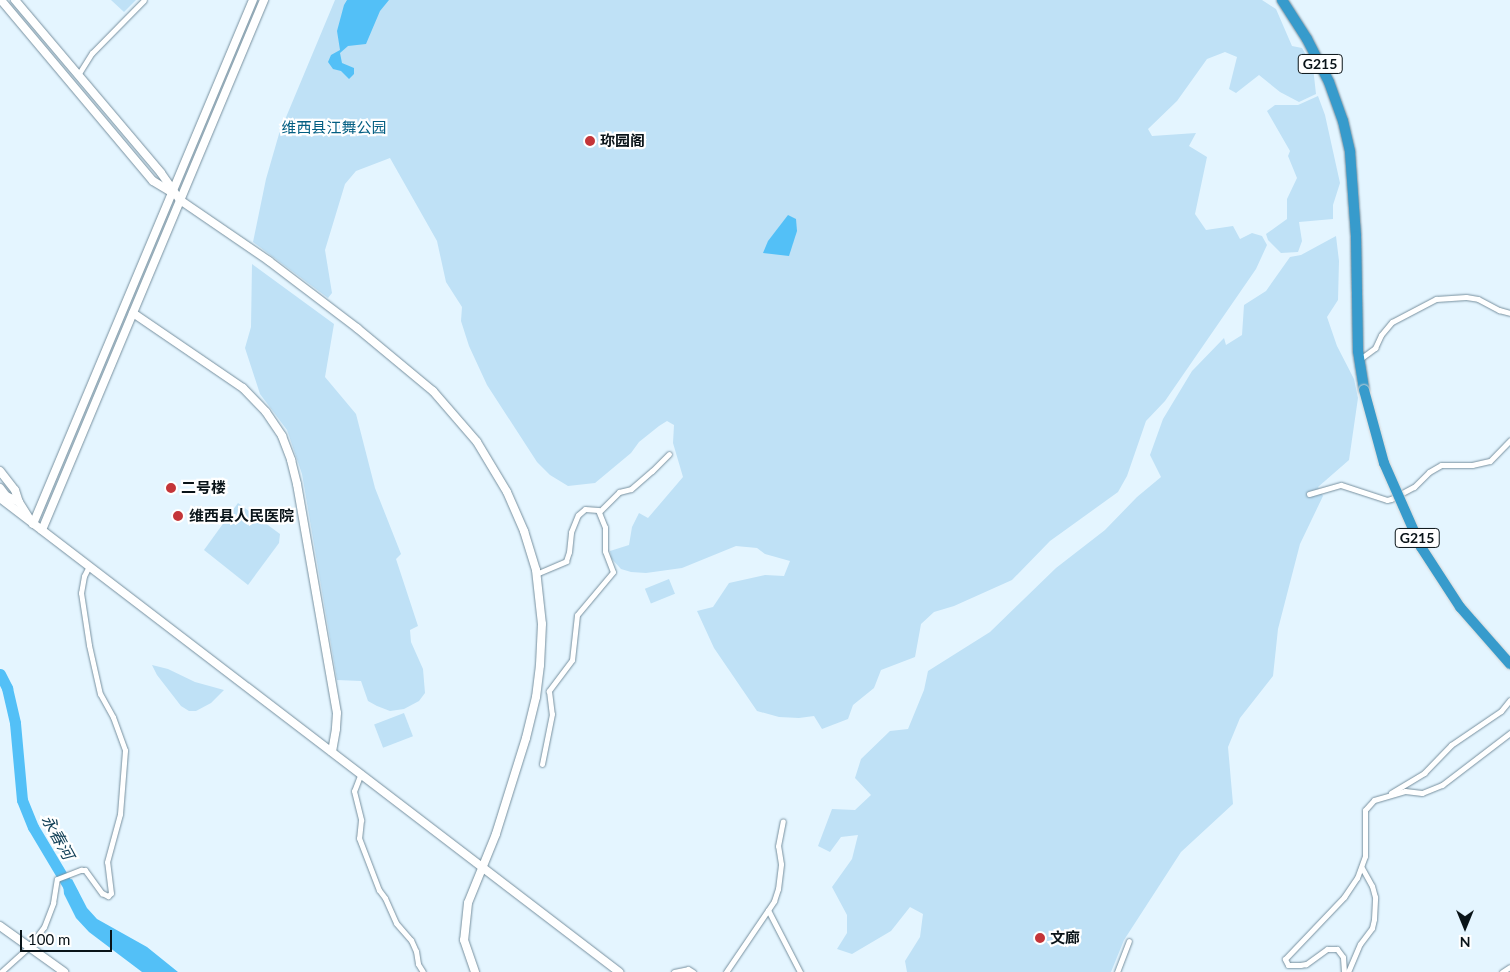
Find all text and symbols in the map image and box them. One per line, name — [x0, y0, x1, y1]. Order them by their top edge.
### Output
road number: G215 — [1298, 52, 1342, 76]
park label: 维西县江舞公园 — [282, 119, 386, 137]
place label: 珎园阁 — [600, 132, 645, 150]
marker: 珎园阁 — [584, 135, 596, 147]
place label: 二号楼 — [181, 479, 226, 497]
marker: 二号楼 — [165, 482, 177, 494]
place label: 维西县人民医院 — [189, 507, 294, 525]
marker: 维西县人民医院 — [171, 509, 185, 523]
road number: G215 — [1394, 526, 1440, 550]
water label: 永春河 — [38, 811, 78, 863]
north arrow — [1440, 902, 1490, 952]
scale bar — [22, 920, 115, 952]
place label: 文廊 — [1050, 929, 1080, 947]
text: 100 m — [28, 930, 70, 948]
marker: 文廊 — [1034, 932, 1046, 944]
text: N — [1460, 934, 1470, 951]

